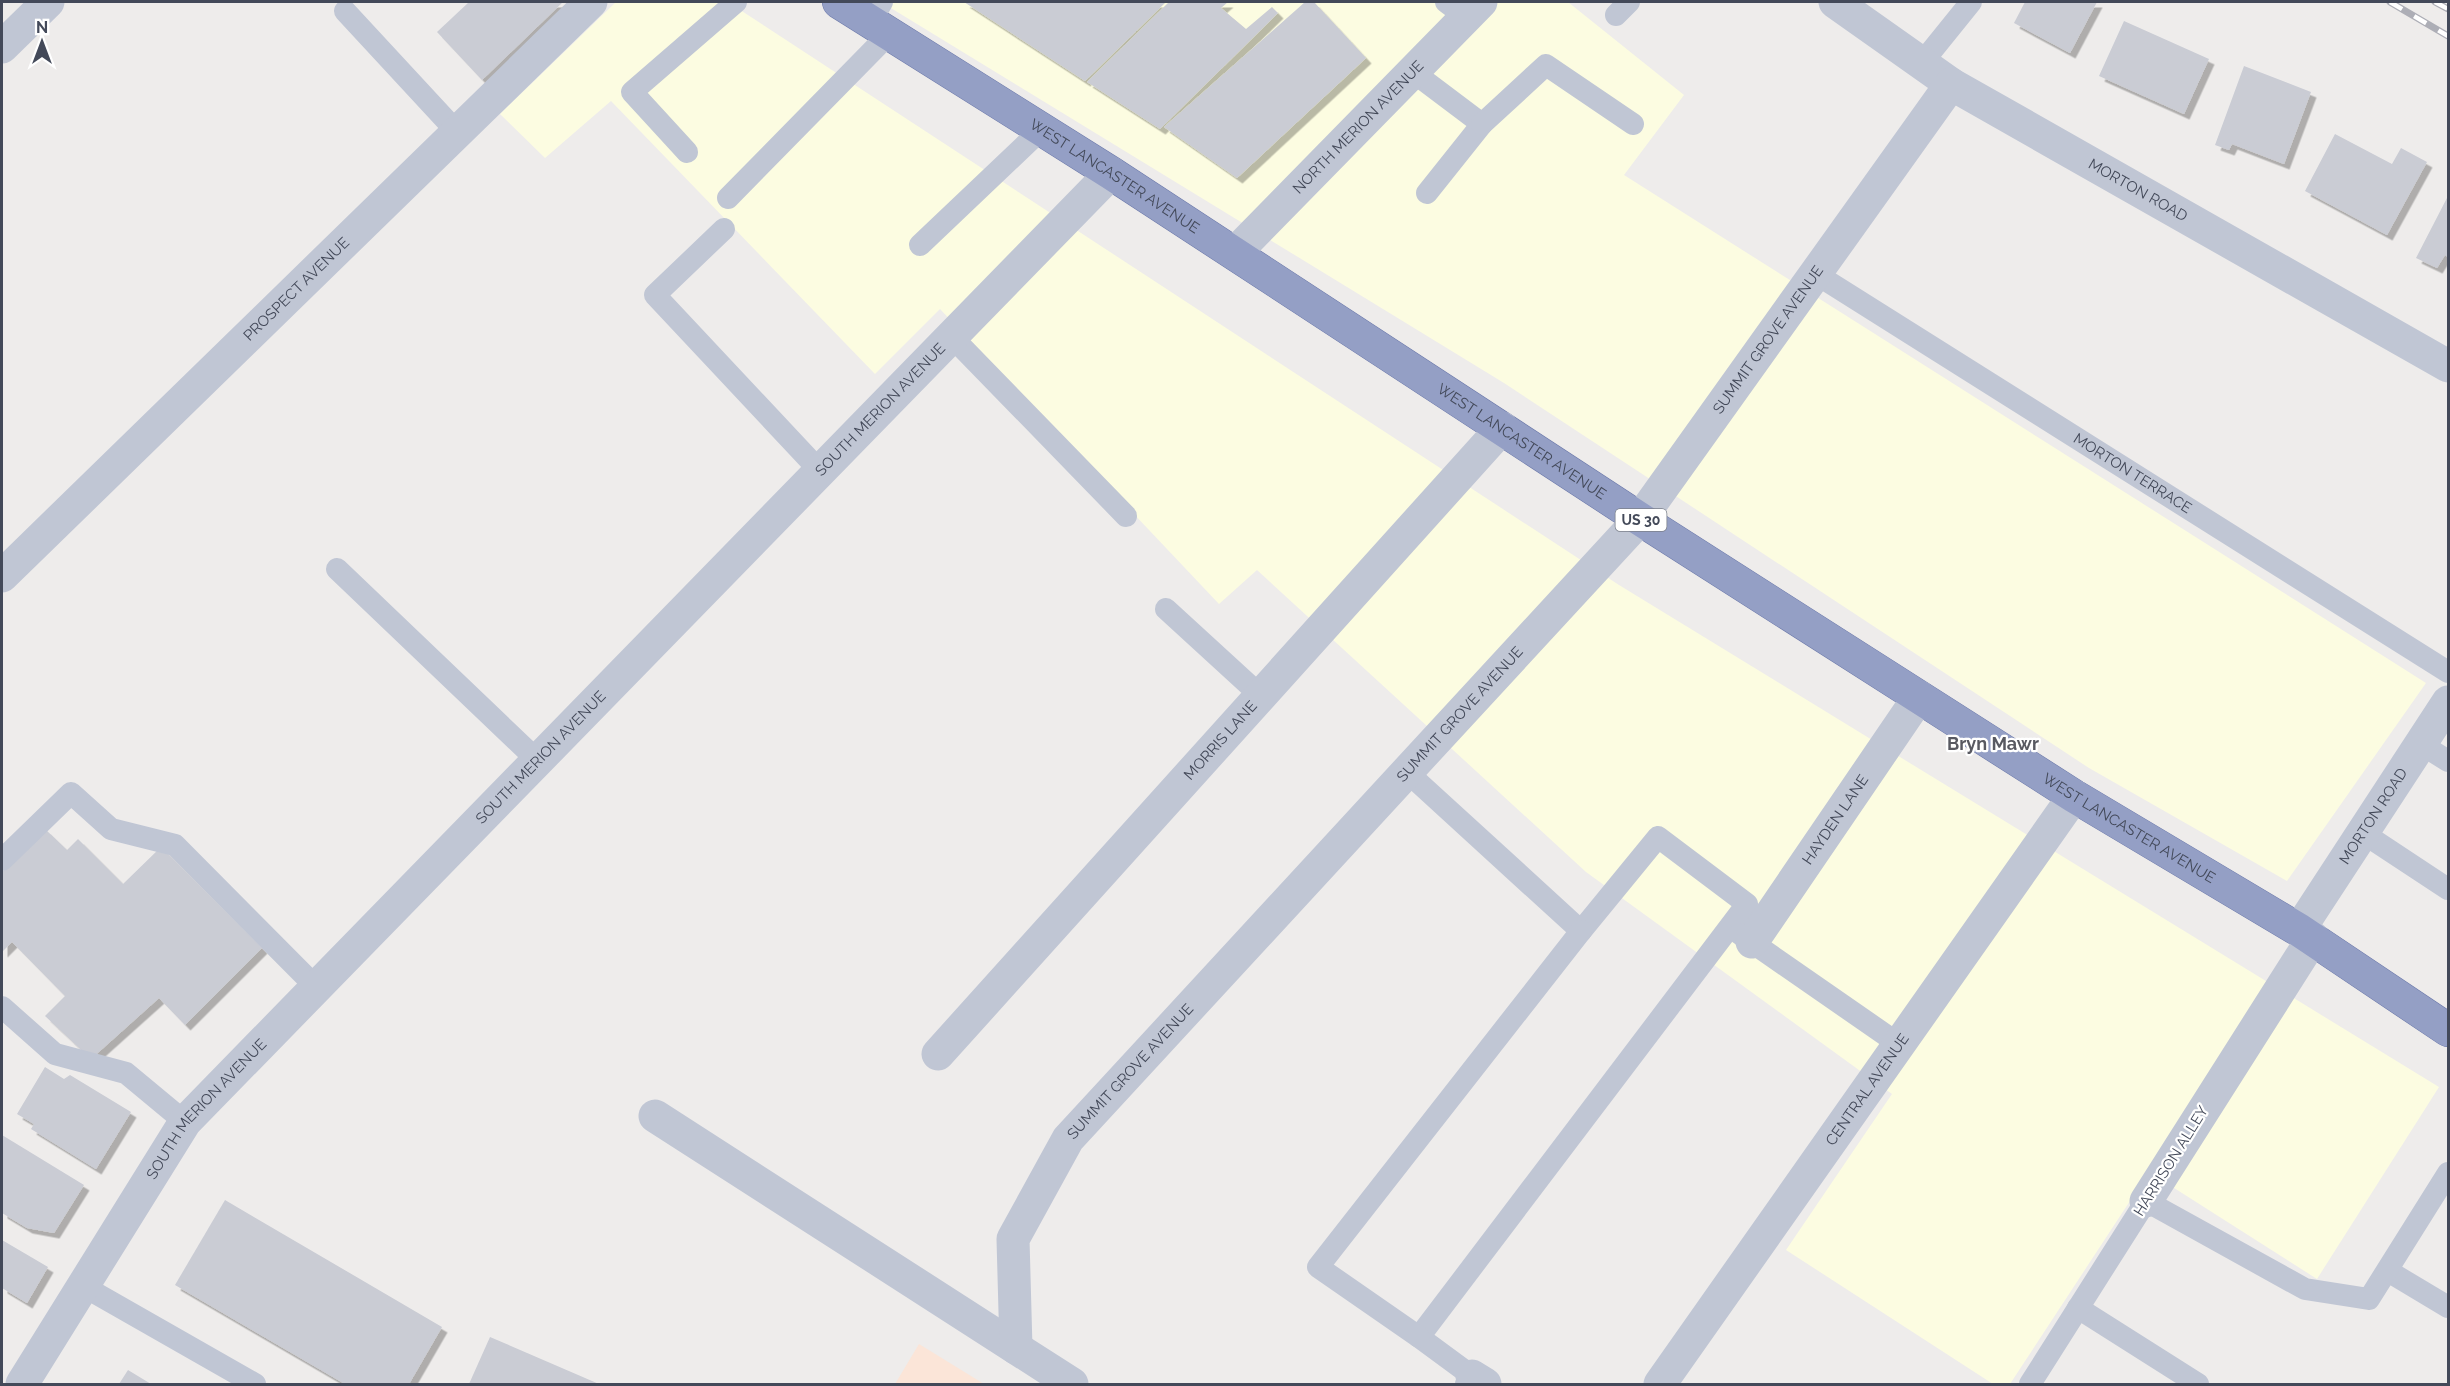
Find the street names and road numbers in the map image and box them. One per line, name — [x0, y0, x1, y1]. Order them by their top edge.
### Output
street label: NORTH MERION AVENUE — [1289, 57, 1427, 198]
street label: WEST LANCASTER AVENUE — [1026, 115, 1203, 237]
street label: MORTON ROAD — [2085, 155, 2191, 225]
street label: PROSPECT AVENUE — [240, 234, 353, 345]
street label: SUMMIT GROVE AVENUE — [1709, 262, 1827, 417]
street label: SOUTH MERION AVENUE — [811, 339, 949, 480]
street label: WEST LANCASTER AVENUE — [1434, 380, 1610, 503]
street label: MORTON TERRACE — [2070, 429, 2195, 517]
road number: US 30 — [1616, 509, 1666, 531]
street label: SUMMIT GROVE AVENUE — [1393, 643, 1527, 786]
street label: SOUTH MERION AVENUE — [472, 687, 610, 828]
street label: MORRIS LANE — [1180, 697, 1261, 784]
street label: MORTON ROAD — [2335, 764, 2411, 868]
street label: WEST LANCASTER AVENUE — [2039, 769, 2219, 887]
street label: HAYDEN LANE — [1798, 771, 1872, 868]
street label: SUMMIT GROVE AVENUE — [1063, 1000, 1197, 1143]
street label: CENTRAL AVENUE — [1822, 1030, 1913, 1149]
street label: SOUTH MERION AVENUE — [143, 1035, 270, 1183]
street label: HARRISON ALLEY — [2130, 1102, 2212, 1219]

